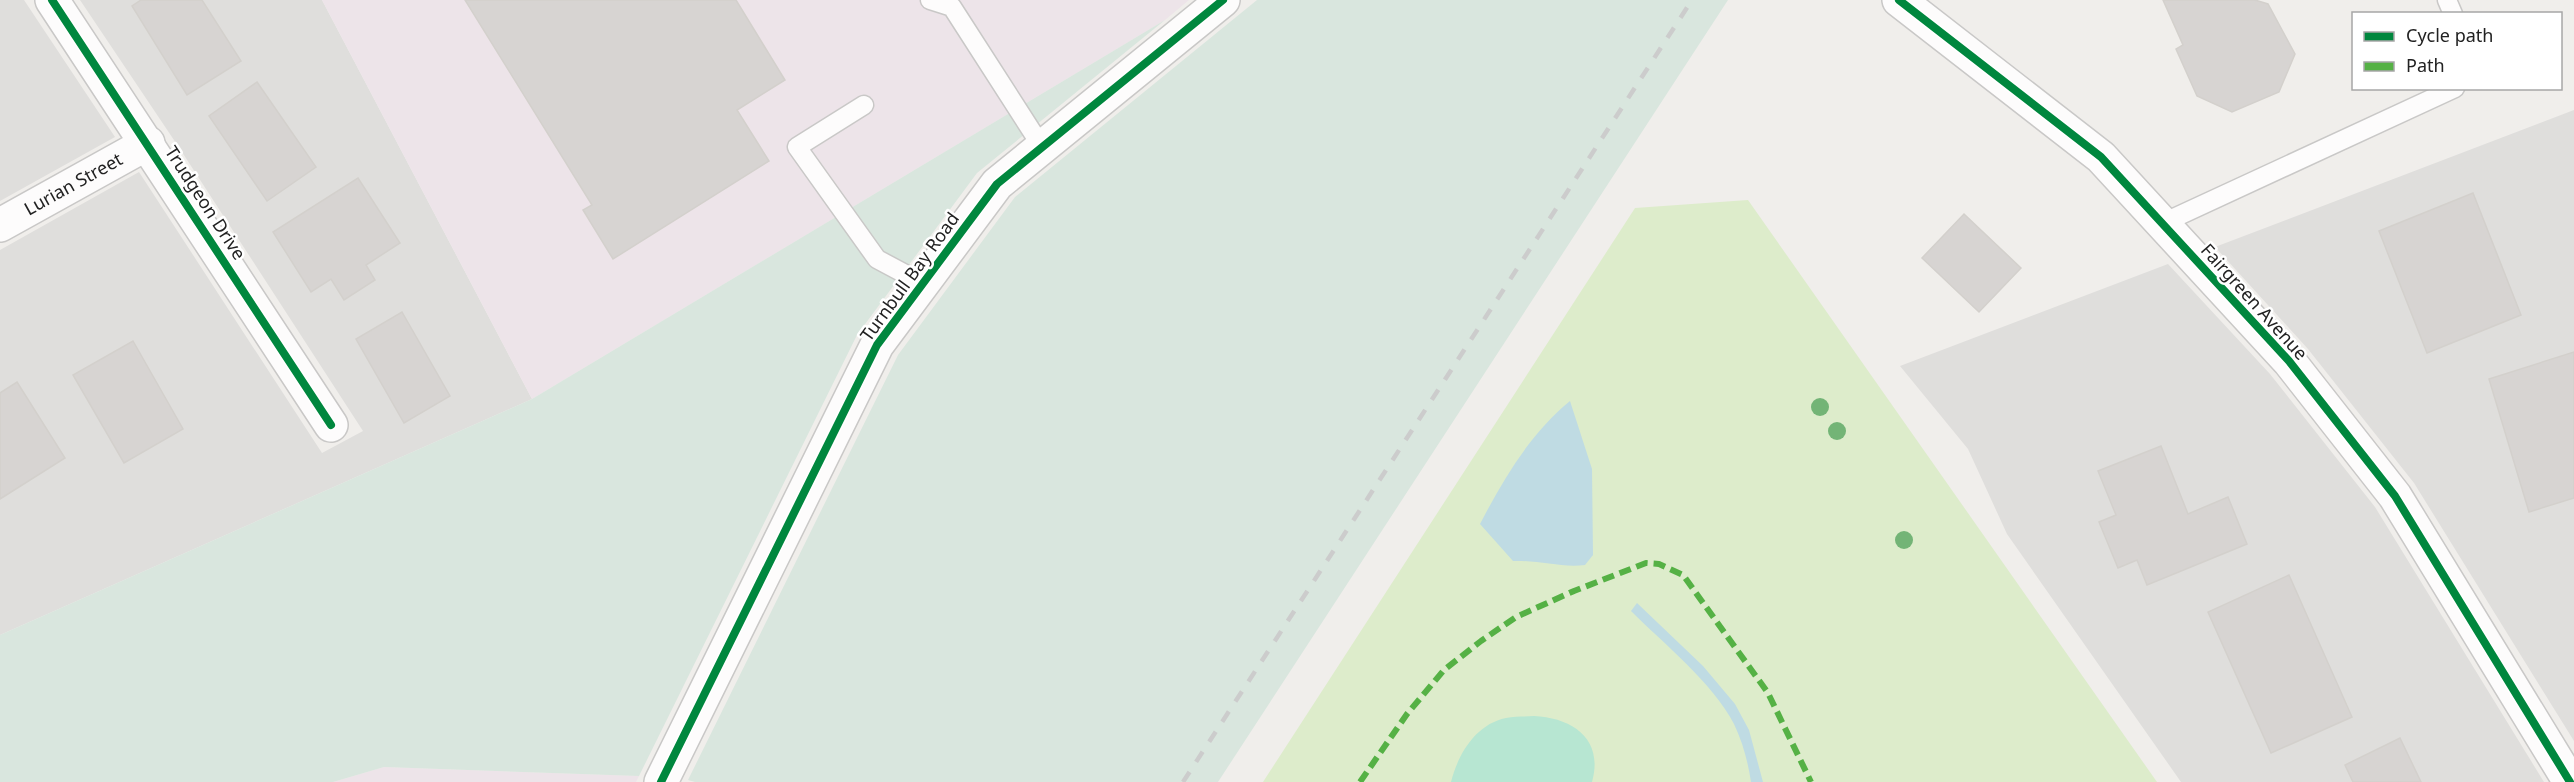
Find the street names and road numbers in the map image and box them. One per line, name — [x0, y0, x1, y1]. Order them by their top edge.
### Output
street label: Trudgeon Drive — [160, 141, 252, 264]
street label: Lurian Street — [20, 146, 127, 220]
street label: Turnbull Bay Road — [854, 207, 964, 346]
street label: Fairgreen Avenue — [2196, 238, 2313, 365]

